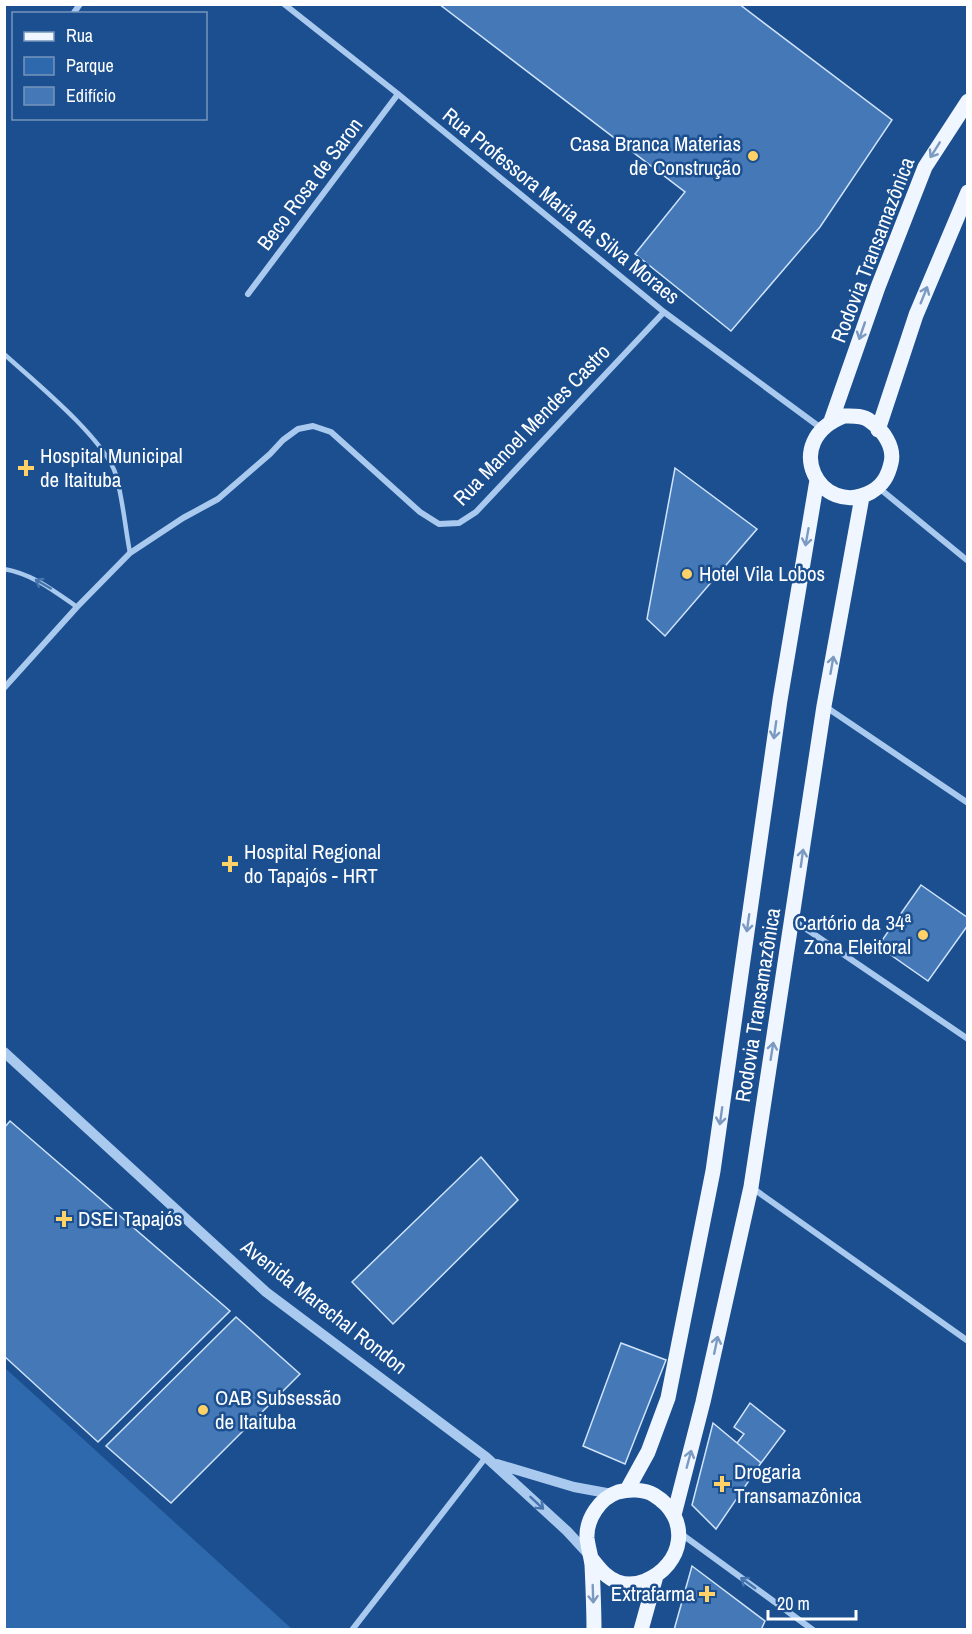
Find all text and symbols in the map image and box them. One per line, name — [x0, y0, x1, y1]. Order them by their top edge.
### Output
legend — [12, 12, 207, 120]
text: Rua — [66, 23, 93, 48]
text: Parque — [66, 53, 114, 78]
text: Edifício — [66, 83, 116, 108]
street label: Rua Professora Maria da Silva Moraes — [437, 101, 686, 311]
street label: Beco Rosa de Saron — [250, 112, 369, 256]
place label: Casa Branca Materias de Construção — [570, 129, 741, 182]
one-way arrow — [929, 141, 941, 158]
marker: Casa Branca Materias de Construção — [746, 149, 760, 163]
street label: Rodovia Transamazônica — [824, 153, 921, 347]
one-way arrow — [919, 286, 930, 304]
one-way arrow — [856, 321, 867, 340]
street label: Rua Manoel Mendes Castro — [447, 337, 617, 512]
place label: Hospital Municipal de Itaituba — [40, 441, 183, 494]
marker: Hospital Municipal de Itaituba — [17, 459, 35, 477]
one-way arrow — [802, 527, 813, 547]
place label: Hotel Vila Lobos — [699, 559, 825, 588]
marker: Hotel Vila Lobos — [680, 567, 694, 581]
one-way arrow — [35, 578, 52, 590]
one-way arrow — [827, 656, 838, 675]
one-way arrow — [770, 719, 781, 739]
place label: Hospital Regional do Tapajós - HRT — [244, 837, 381, 890]
one-way arrow — [796, 848, 807, 868]
marker: Hospital Regional do Tapajós - HRT — [221, 855, 239, 873]
street label: Rodovia Transamazônica — [728, 905, 787, 1104]
place label: Cartório da 34ª Zona Eleitoral — [795, 908, 912, 961]
one-way arrow — [743, 913, 754, 932]
marker: Cartório da 34ª Zona Eleitoral — [916, 928, 930, 942]
one-way arrow — [767, 1041, 778, 1061]
one-way arrow — [716, 1106, 727, 1125]
place label: DSEI Tapajós — [78, 1204, 182, 1233]
marker: DSEI Tapajós — [55, 1210, 73, 1228]
street label: Avenida Marechal Rondon — [234, 1232, 413, 1381]
one-way arrow — [711, 1336, 722, 1355]
place label: OAB Subsessão de Itaituba — [215, 1383, 341, 1436]
marker: OAB Subsessão de Itaituba — [196, 1403, 210, 1417]
one-way arrow — [684, 1450, 695, 1469]
place label: Drogaria Transamazônica — [734, 1457, 862, 1510]
marker: Drogaria Transamazônica — [715, 1477, 729, 1491]
one-way arrow — [529, 1496, 544, 1511]
one-way arrow — [741, 1577, 757, 1589]
place label: Extrafarma — [611, 1579, 695, 1608]
one-way arrow — [587, 1583, 598, 1603]
scale bar — [768, 1583, 856, 1621]
marker: Extrafarma — [700, 1587, 714, 1601]
text: 20 m — [777, 1591, 810, 1616]

